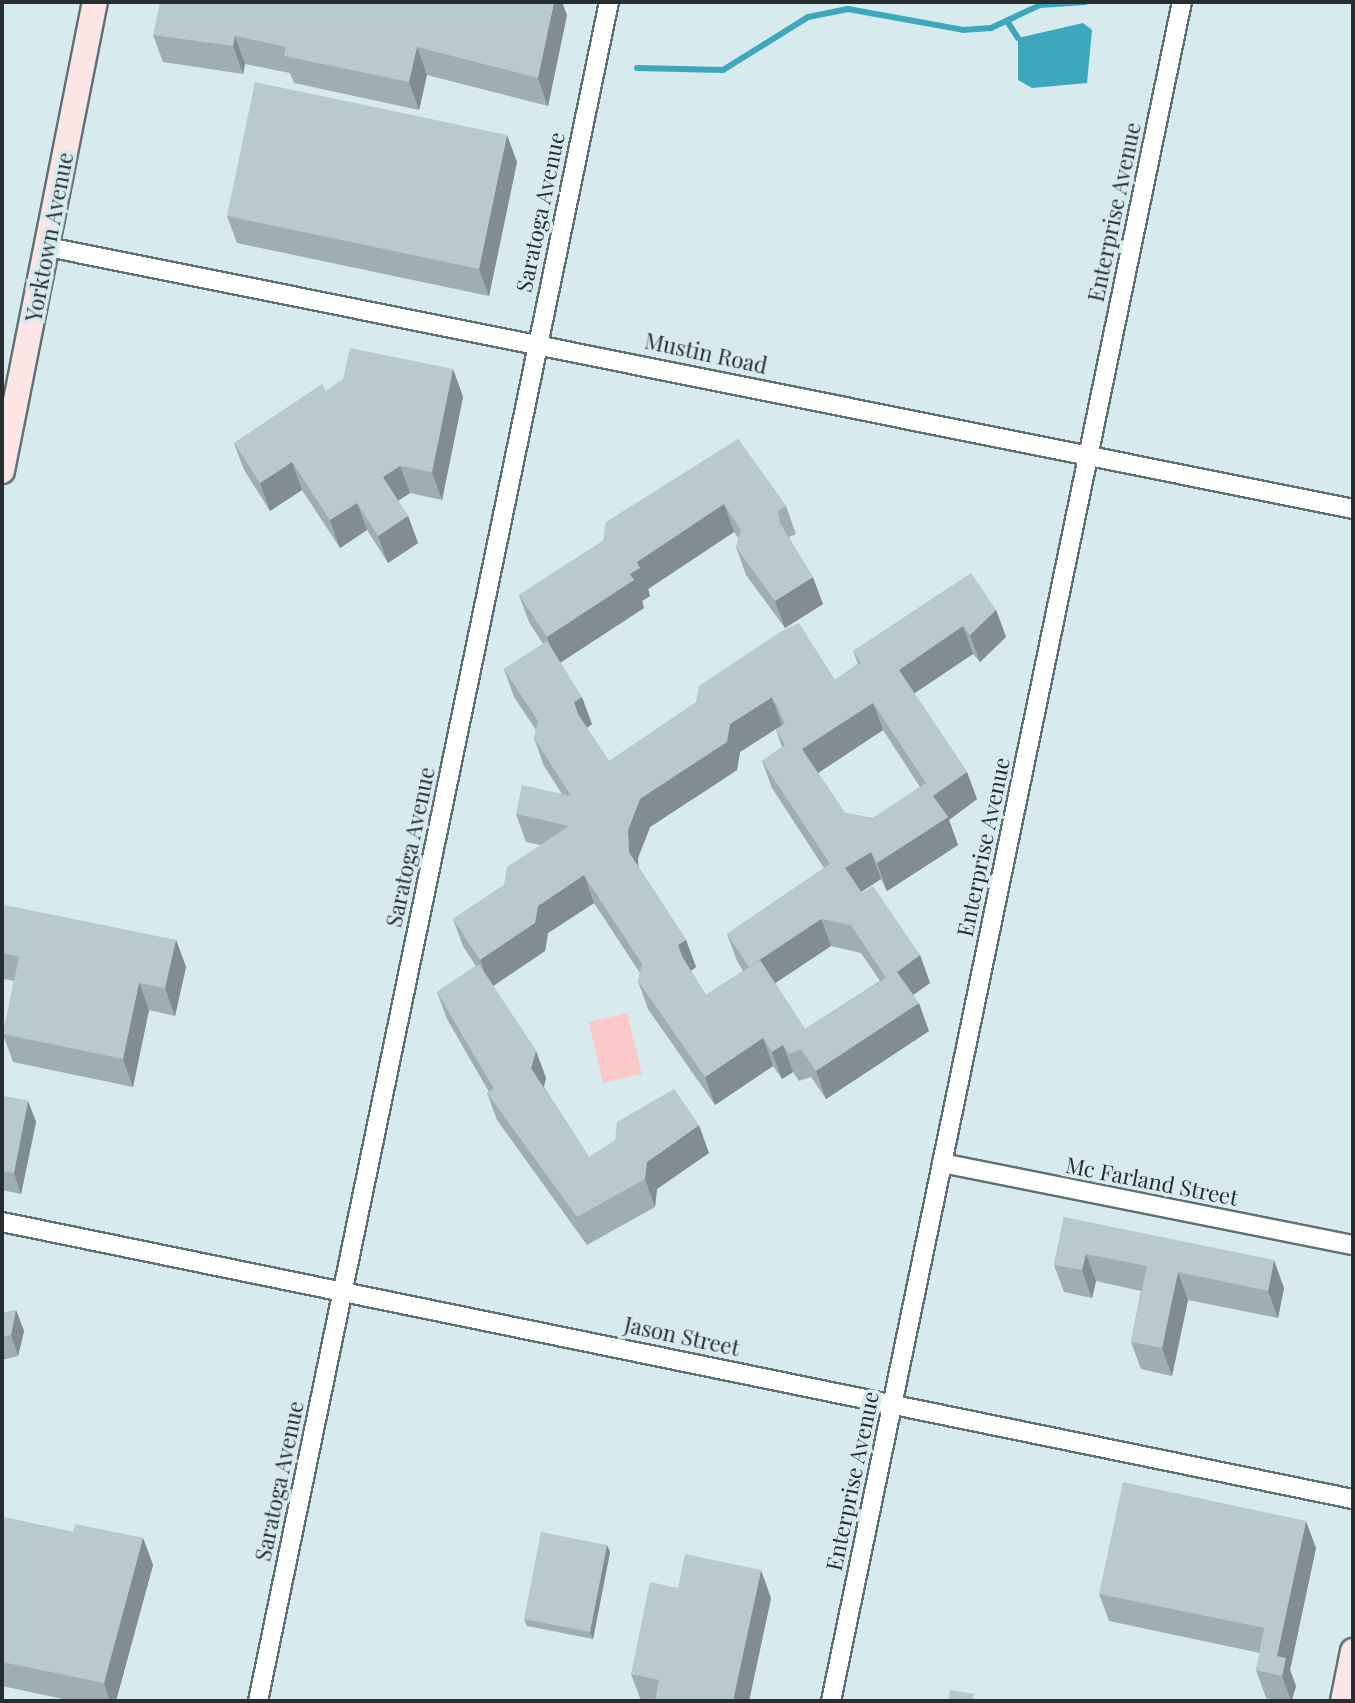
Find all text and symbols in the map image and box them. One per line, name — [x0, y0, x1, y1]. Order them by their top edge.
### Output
street label: Enterprise Avenue — [1082, 120, 1146, 304]
street label: Saratoga Avenue — [510, 129, 570, 295]
street label: Yorktown Avenue — [20, 150, 78, 324]
street label: Mustin Road — [642, 327, 770, 379]
street label: Enterprise Avenue — [951, 755, 1015, 939]
street label: Saratoga Avenue — [380, 764, 440, 930]
street label: Mc Farland Street — [1064, 1151, 1240, 1211]
street label: Jason Street — [622, 1311, 742, 1361]
street label: Enterprise Avenue — [820, 1389, 884, 1573]
street label: Saratoga Avenue — [249, 1398, 309, 1564]

